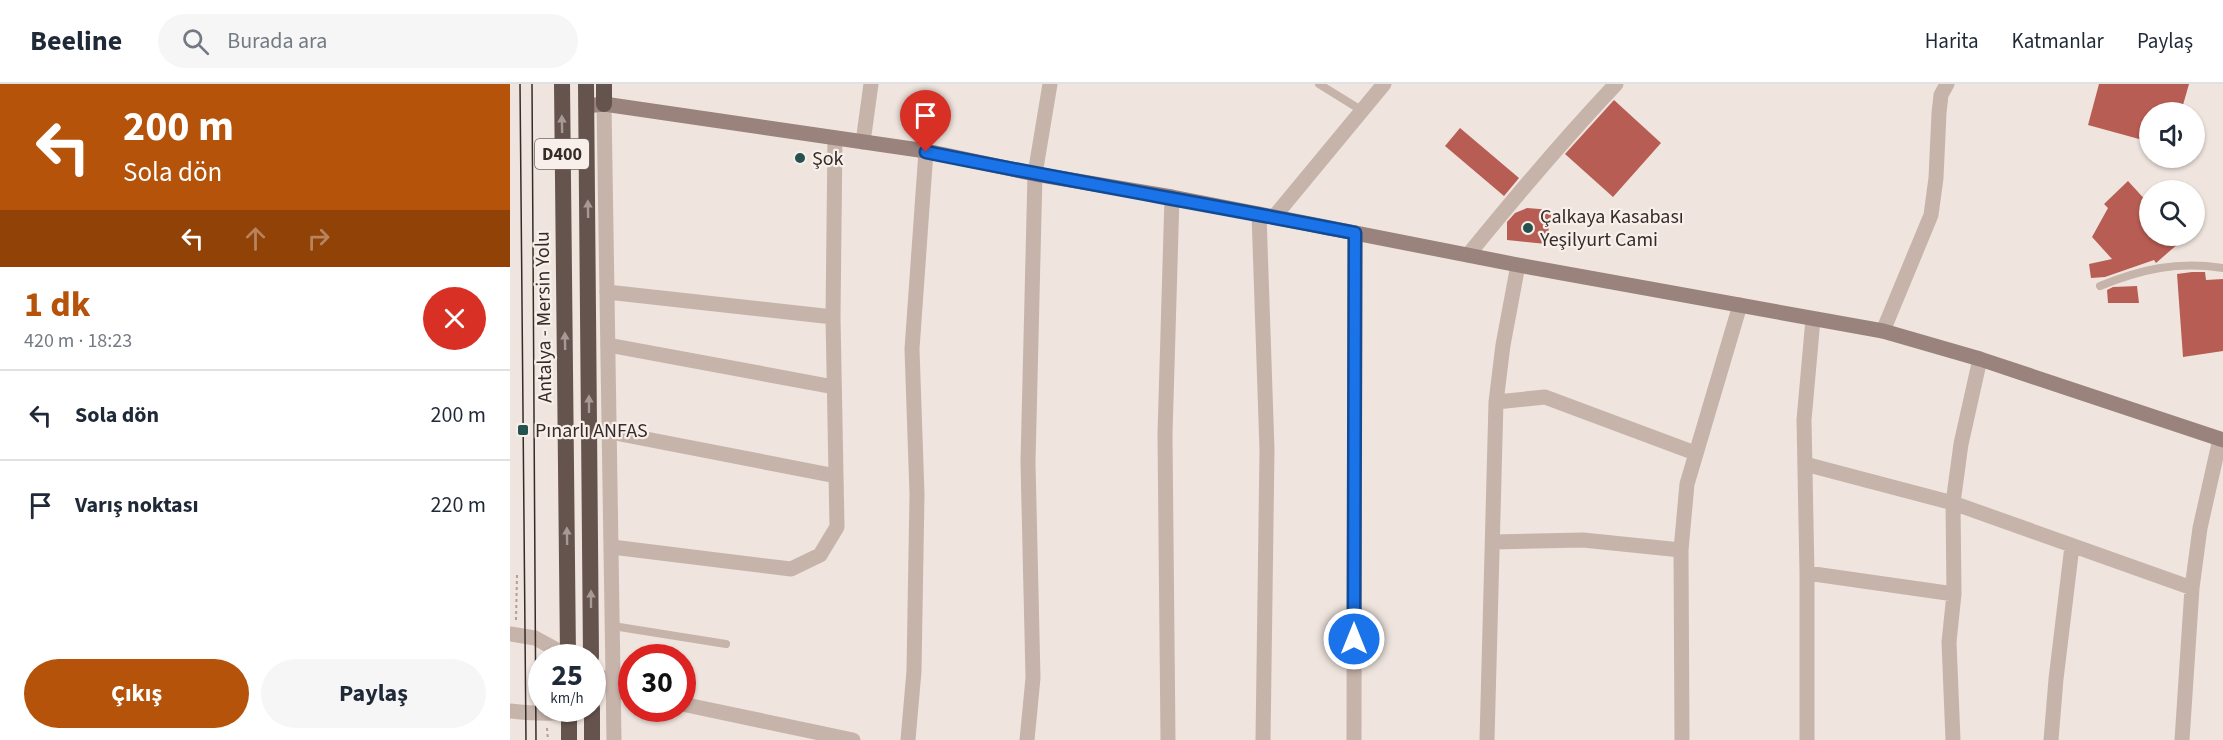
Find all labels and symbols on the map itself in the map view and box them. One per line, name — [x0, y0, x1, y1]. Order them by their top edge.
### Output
pin — [900, 90, 951, 152]
one-way arrow — [557, 115, 567, 134]
road number: D400 — [535, 139, 589, 169]
place label: Şok — [812, 145, 844, 173]
marker: Şok — [793, 151, 807, 165]
one-way arrow — [583, 199, 592, 218]
place label: Çalkaya Kasabası Yeşilyurt Cami — [1539, 203, 1684, 254]
marker: Çalkaya Kasabası Yeşilyurt Cami — [1521, 221, 1535, 235]
street label: Antalya - Mersin Yolu — [529, 231, 559, 403]
one-way arrow — [560, 331, 569, 350]
one-way arrow — [584, 394, 594, 413]
place label: Pınarlı ANFAS — [535, 417, 648, 445]
marker: Pınarlı ANFAS — [516, 423, 530, 437]
one-way arrow — [562, 526, 572, 545]
one-way arrow — [586, 589, 596, 608]
position arrow — [1322, 607, 1386, 671]
speed limit sign: 30 — [618, 644, 696, 722]

